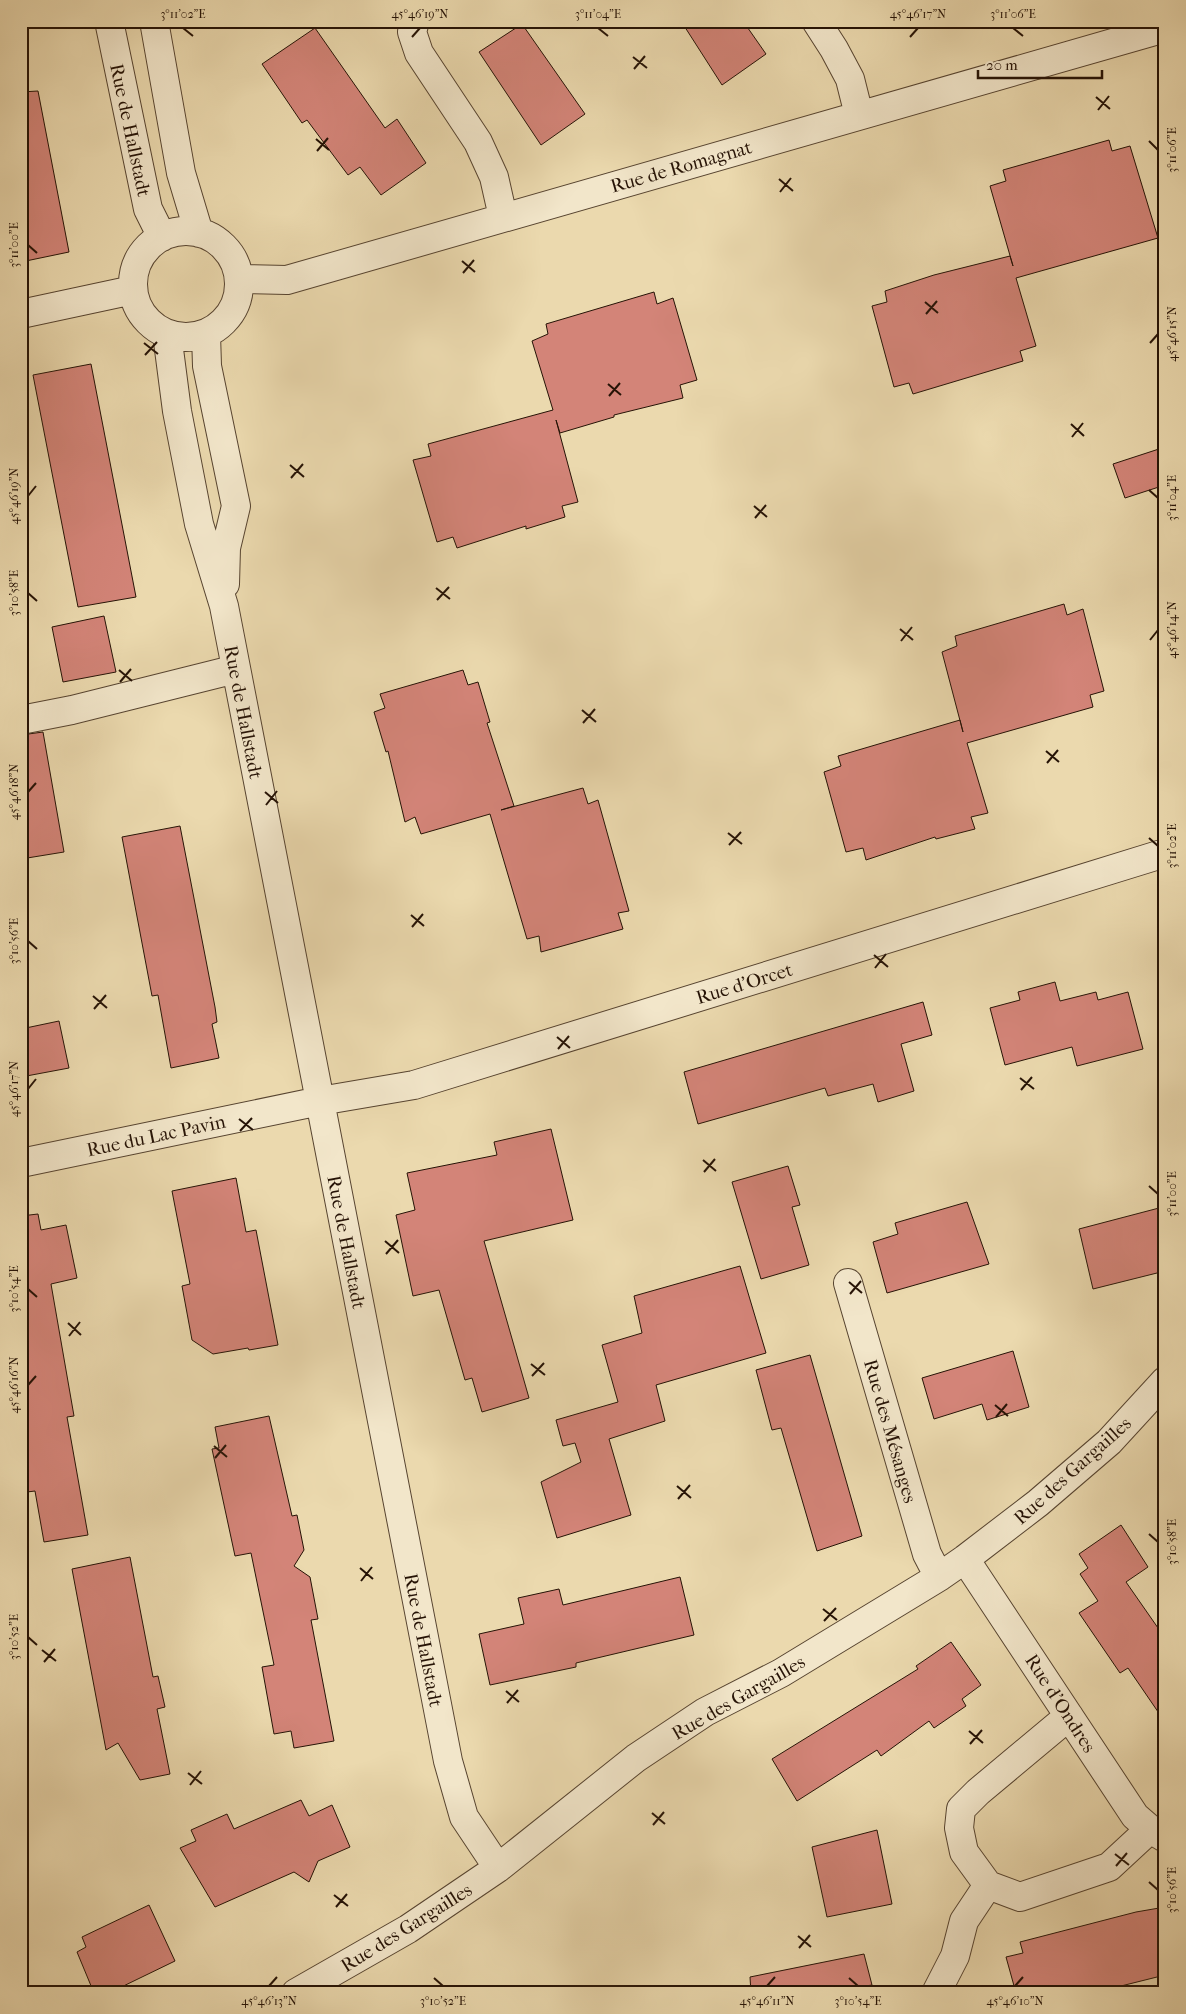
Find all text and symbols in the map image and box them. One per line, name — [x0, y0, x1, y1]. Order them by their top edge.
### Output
text: 3°11'02"E — [160, 7, 206, 21]
text: 45°46'19"N — [392, 7, 448, 21]
text: 3°11'04"E — [575, 7, 621, 21]
text: 45°46'17"N — [890, 7, 946, 21]
text: 3°11'06"E — [990, 7, 1036, 21]
scale bar — [978, 48, 1102, 80]
text: 20 m — [986, 56, 1018, 74]
street label: Rue de Hallstadt — [105, 62, 155, 199]
text: 3°11'06"E — [1165, 127, 1179, 173]
street label: Rue de Romagnat — [608, 136, 755, 198]
text: 3°11'00"E — [7, 222, 21, 268]
text: 45°46'15"N — [1165, 306, 1179, 362]
text: 45°46'19"N — [7, 468, 21, 524]
text: 3°11'04"E — [1165, 475, 1179, 521]
text: 3°10'58"E — [7, 570, 21, 616]
text: 45°46'14"N — [1165, 601, 1179, 659]
street label: Rue de Hallstadt — [219, 644, 267, 781]
text: 45°46'18"N — [7, 764, 21, 820]
text: 3°11'02"E — [1165, 823, 1179, 869]
text: 3°10'56"E — [7, 918, 21, 964]
street label: Rue d'Orcet — [693, 959, 795, 1009]
text: 45°46'17"N — [7, 1061, 21, 1117]
street label: Rue du Lac Pavin — [85, 1111, 228, 1161]
text: 3°11'00"E — [1165, 1171, 1179, 1217]
street label: Rue de Hallstadt — [322, 1174, 370, 1311]
text: 3°10'54"E — [7, 1266, 21, 1312]
text: 45°46'16"N — [7, 1357, 21, 1414]
street label: Rue des Mésanges — [859, 1357, 921, 1506]
street label: Rue des Gargailles — [1010, 1412, 1136, 1529]
text: 3°10'58"E — [1165, 1519, 1179, 1565]
street label: Rue de Hallstadt — [399, 1572, 447, 1709]
text: 3°10'52"E — [7, 1614, 21, 1660]
street label: Rue d'Ondres — [1020, 1650, 1100, 1757]
street label: Rue des Gargailles — [668, 1651, 809, 1745]
text: 3°10'56"E — [1165, 1867, 1179, 1913]
street label: Rue des Gargailles — [337, 1879, 476, 1977]
text: 45°46'13"N — [241, 1994, 297, 2008]
text: 3°10'52"E — [420, 1994, 466, 2008]
text: 45°46'11"N — [740, 1994, 794, 2008]
text: 3°10'54"E — [835, 1994, 881, 2008]
text: 45°46'10"N — [986, 1994, 1044, 2008]

